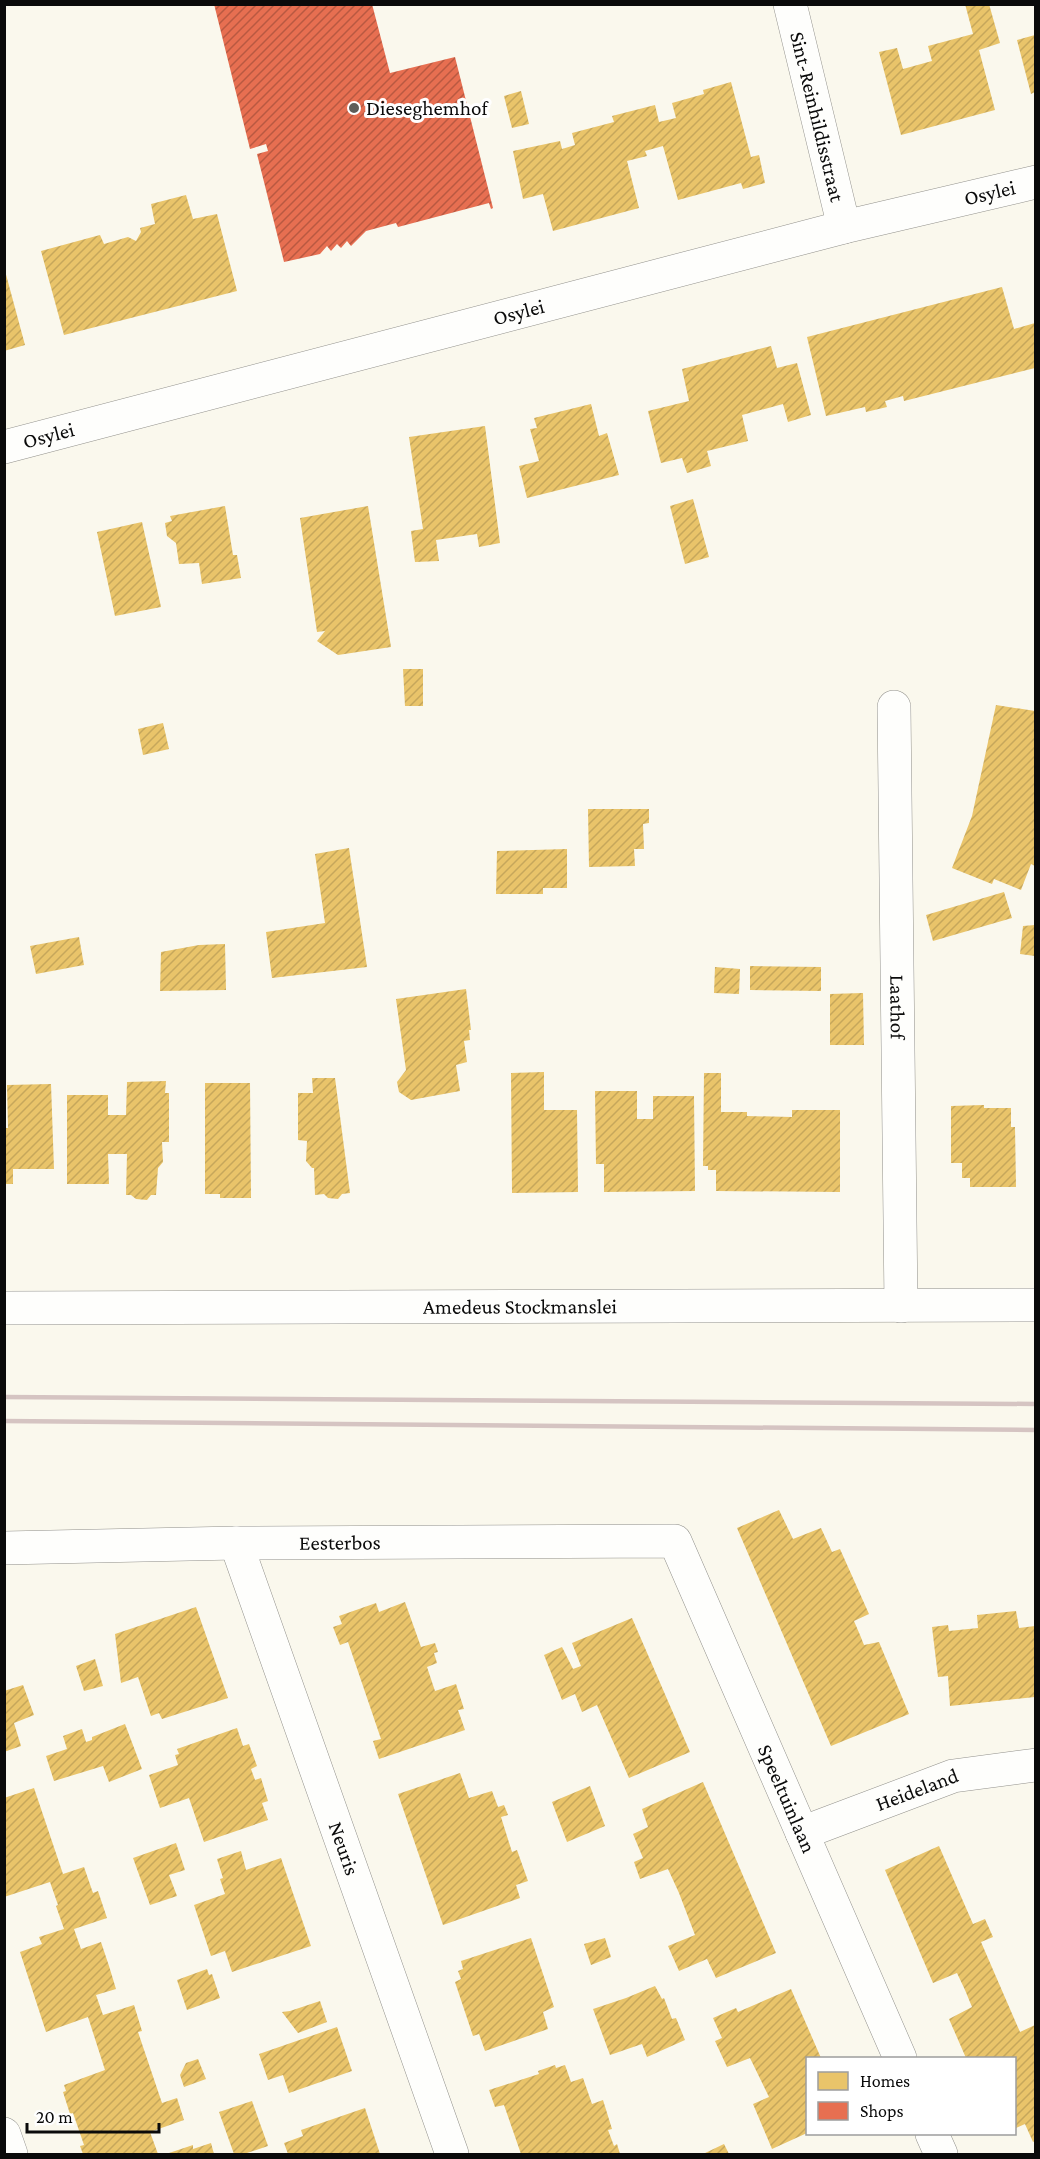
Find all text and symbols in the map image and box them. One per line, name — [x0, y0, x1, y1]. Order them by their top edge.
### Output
street label: Sint-Reinhildisstraat — [785, 29, 850, 205]
place label: Dieseghemhof — [366, 96, 489, 120]
marker: Dieseghemhof — [347, 101, 361, 115]
street label: Osylei — [962, 175, 1018, 210]
street label: Osylei — [490, 294, 547, 330]
street label: Osylei — [20, 417, 77, 454]
street label: Laathof — [885, 974, 910, 1041]
street label: Amedeus Stockmanslei — [423, 1294, 617, 1319]
street label: Eesterbos — [299, 1530, 381, 1555]
street label: Speeltuinlaan — [753, 1741, 821, 1857]
street label: Heideland — [872, 1763, 962, 1816]
street label: Neuris — [323, 1818, 365, 1879]
legend — [806, 2057, 1016, 2135]
text: Homes — [860, 2071, 910, 2091]
scale bar — [27, 2096, 159, 2134]
text: Shops — [860, 2101, 904, 2121]
text: 20 m — [36, 2107, 73, 2127]

